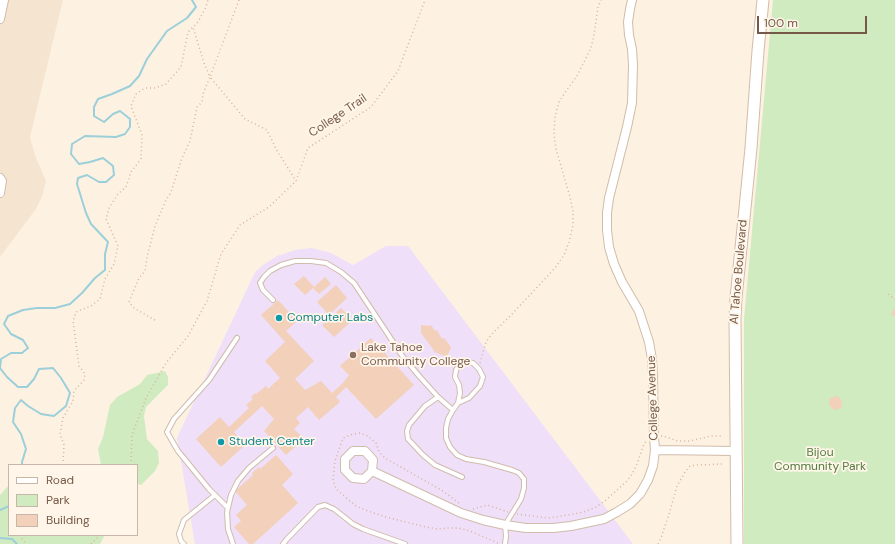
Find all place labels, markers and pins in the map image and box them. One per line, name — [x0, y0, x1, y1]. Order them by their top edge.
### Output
place label: Computer Labs — [287, 311, 373, 325]
marker: Computer Labs — [274, 313, 284, 323]
place label: Lake Tahoe Community College — [361, 341, 470, 369]
marker: Lake Tahoe Community College — [348, 350, 358, 360]
place label: Student Center — [229, 435, 315, 449]
marker: Student Center — [216, 437, 226, 447]

